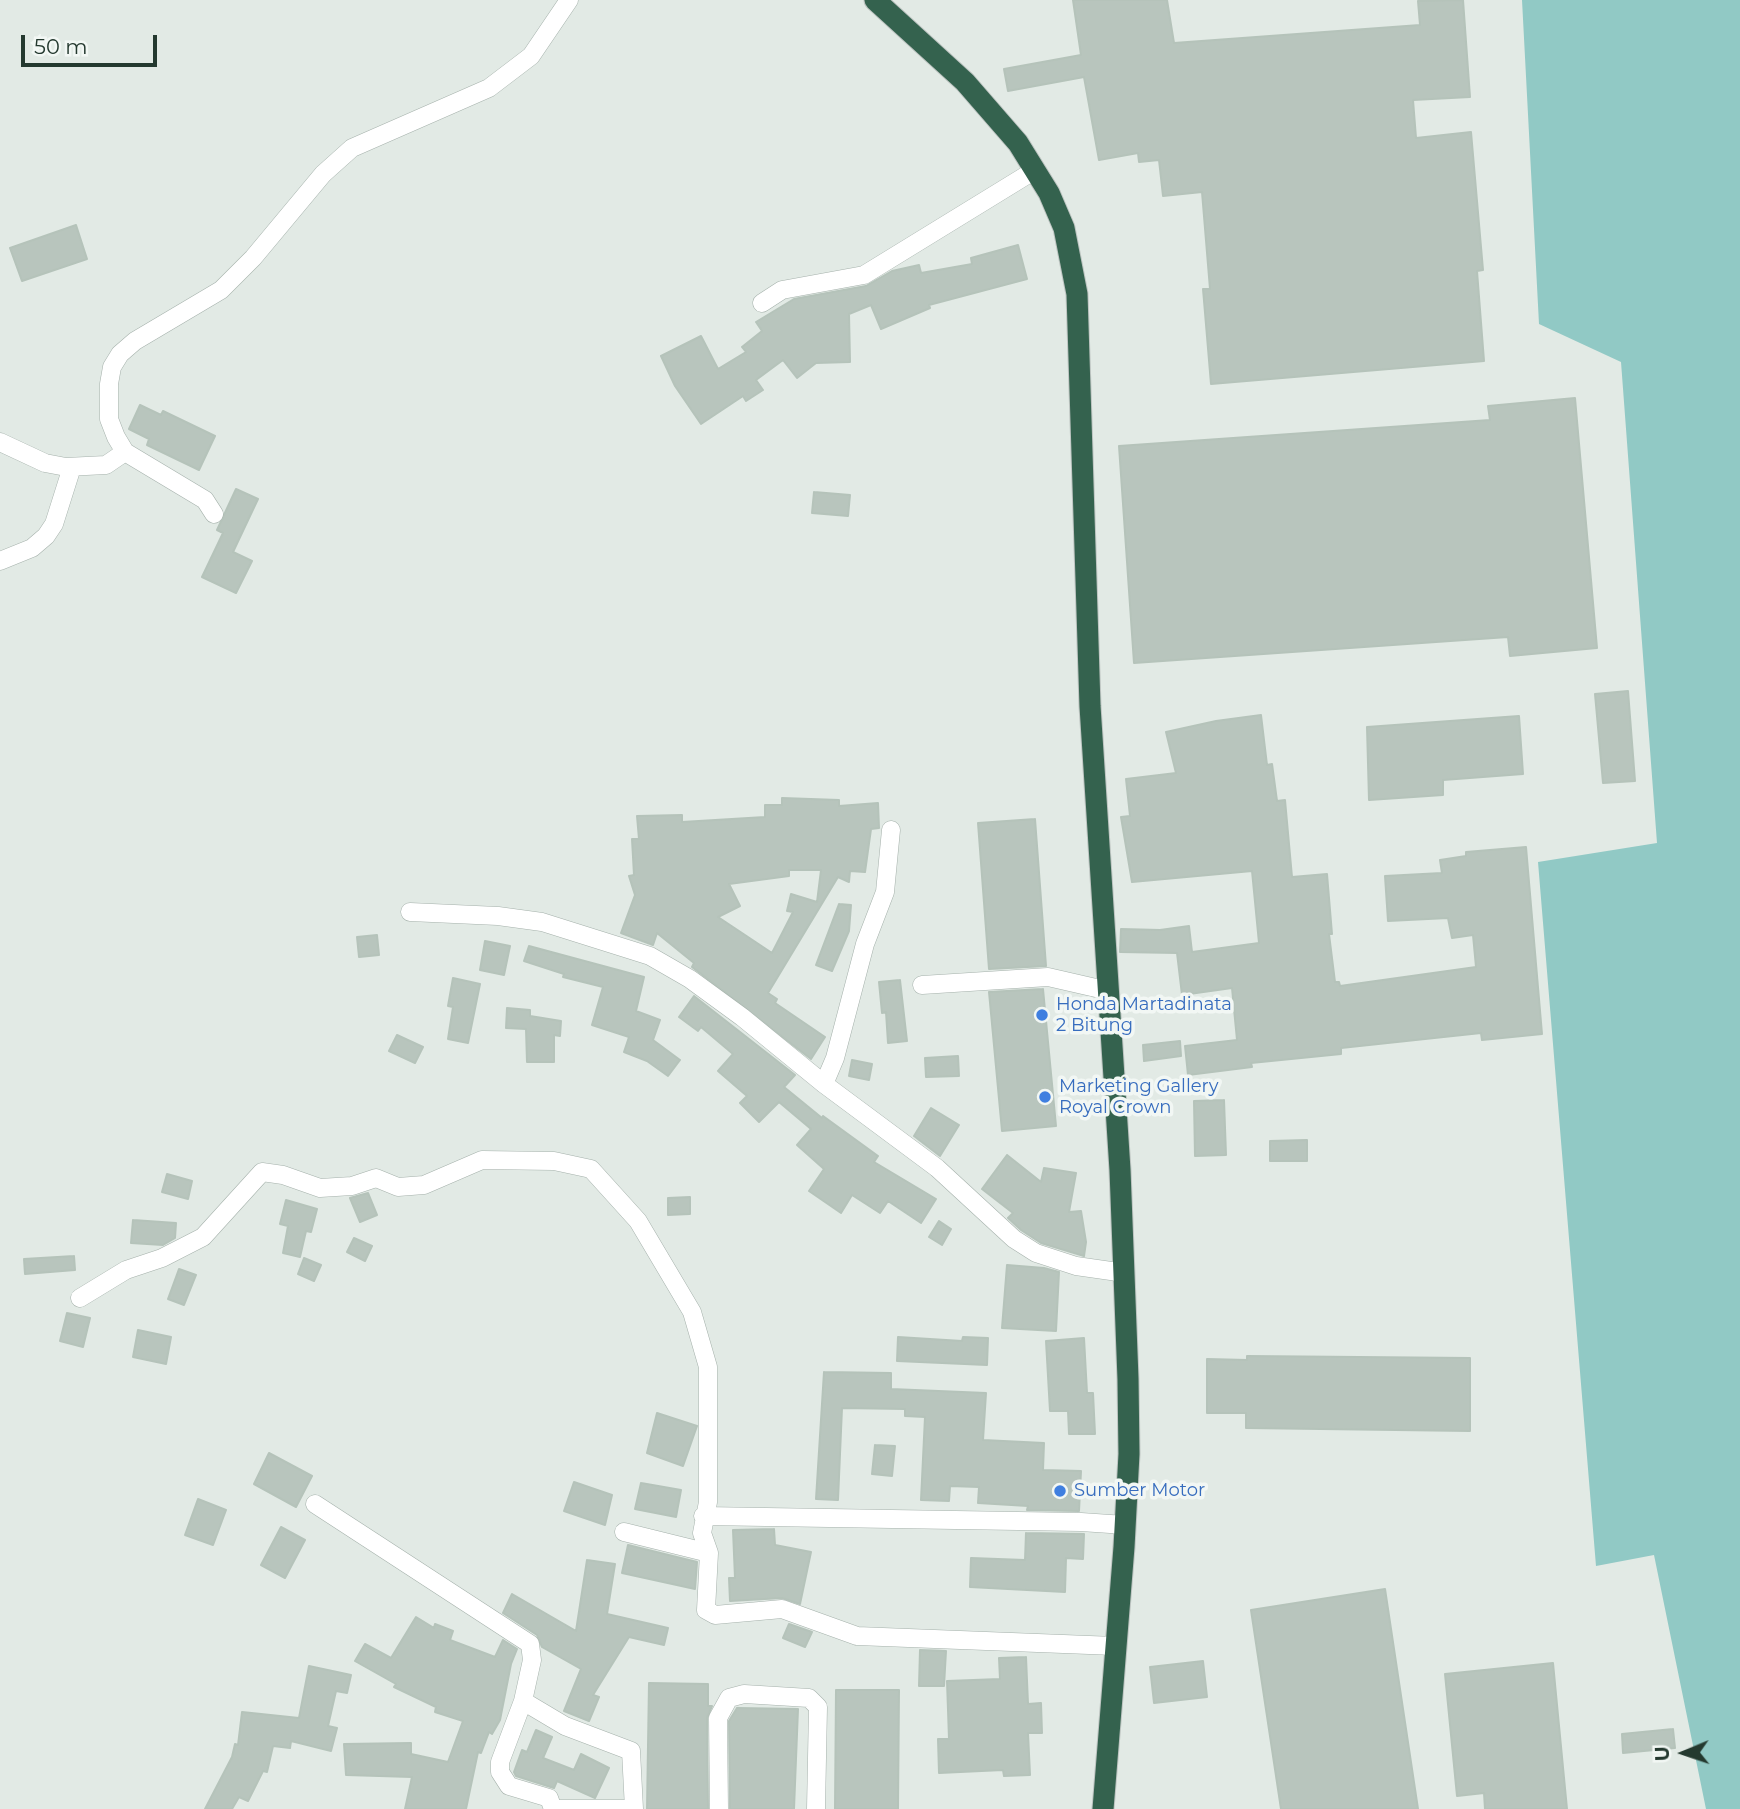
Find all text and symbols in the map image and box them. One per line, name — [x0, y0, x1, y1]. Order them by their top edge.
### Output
scale bar — [24, 21, 161, 65]
text: 50 m — [34, 34, 88, 59]
place label: Honda Martadinata 2 Bitung — [1056, 994, 1232, 1036]
marker: Honda Martadinata 2 Bitung — [1034, 1007, 1050, 1023]
place label: Marketing Gallery Royal Crown — [1059, 1076, 1218, 1118]
marker: Marketing Gallery Royal Crown — [1037, 1089, 1053, 1105]
place label: Sumber Motor — [1074, 1480, 1205, 1502]
marker: Sumber Motor — [1052, 1483, 1068, 1499]
north arrow — [1649, 1718, 1719, 1788]
text: U — [1651, 1746, 1674, 1762]

